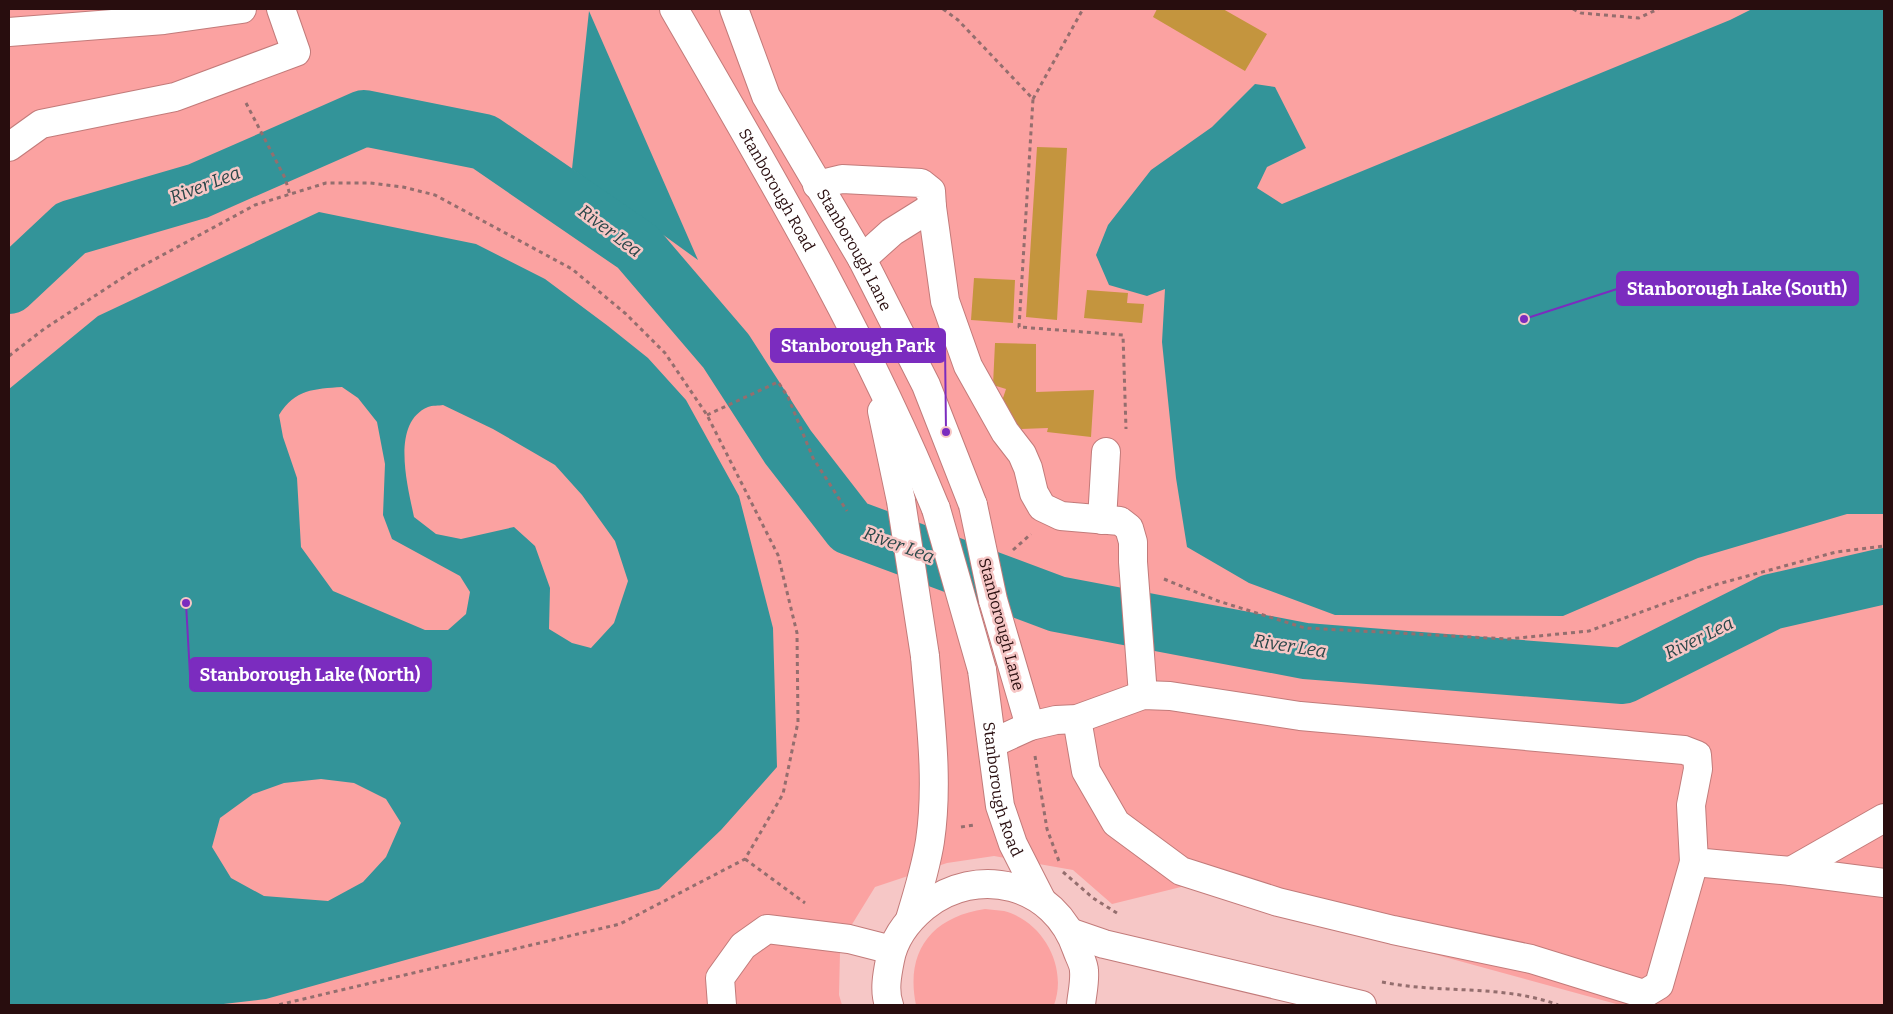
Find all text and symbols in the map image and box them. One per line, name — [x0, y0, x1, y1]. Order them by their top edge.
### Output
street label: Stanborough Road — [735, 125, 819, 255]
water label: River Lea — [167, 162, 243, 208]
street label: Stanborough Lane — [813, 185, 896, 314]
water label: River Lea — [574, 200, 646, 262]
callout: Stanborough Lake (South) — [1617, 272, 1858, 305]
text: Stanborough Lake (South) — [1627, 278, 1848, 300]
callout: Stanborough Park — [771, 329, 945, 362]
text: Stanborough Park — [781, 335, 936, 357]
water label: River Lea — [861, 522, 937, 568]
street label: Stanborough Lane — [975, 556, 1028, 692]
water label: River Lea — [1661, 612, 1737, 664]
water label: River Lea — [1252, 629, 1328, 663]
callout: Stanborough Lake (North) — [190, 658, 431, 691]
text: Stanborough Lake (North) — [200, 664, 421, 686]
street label: Stanborough Road — [979, 720, 1027, 860]

